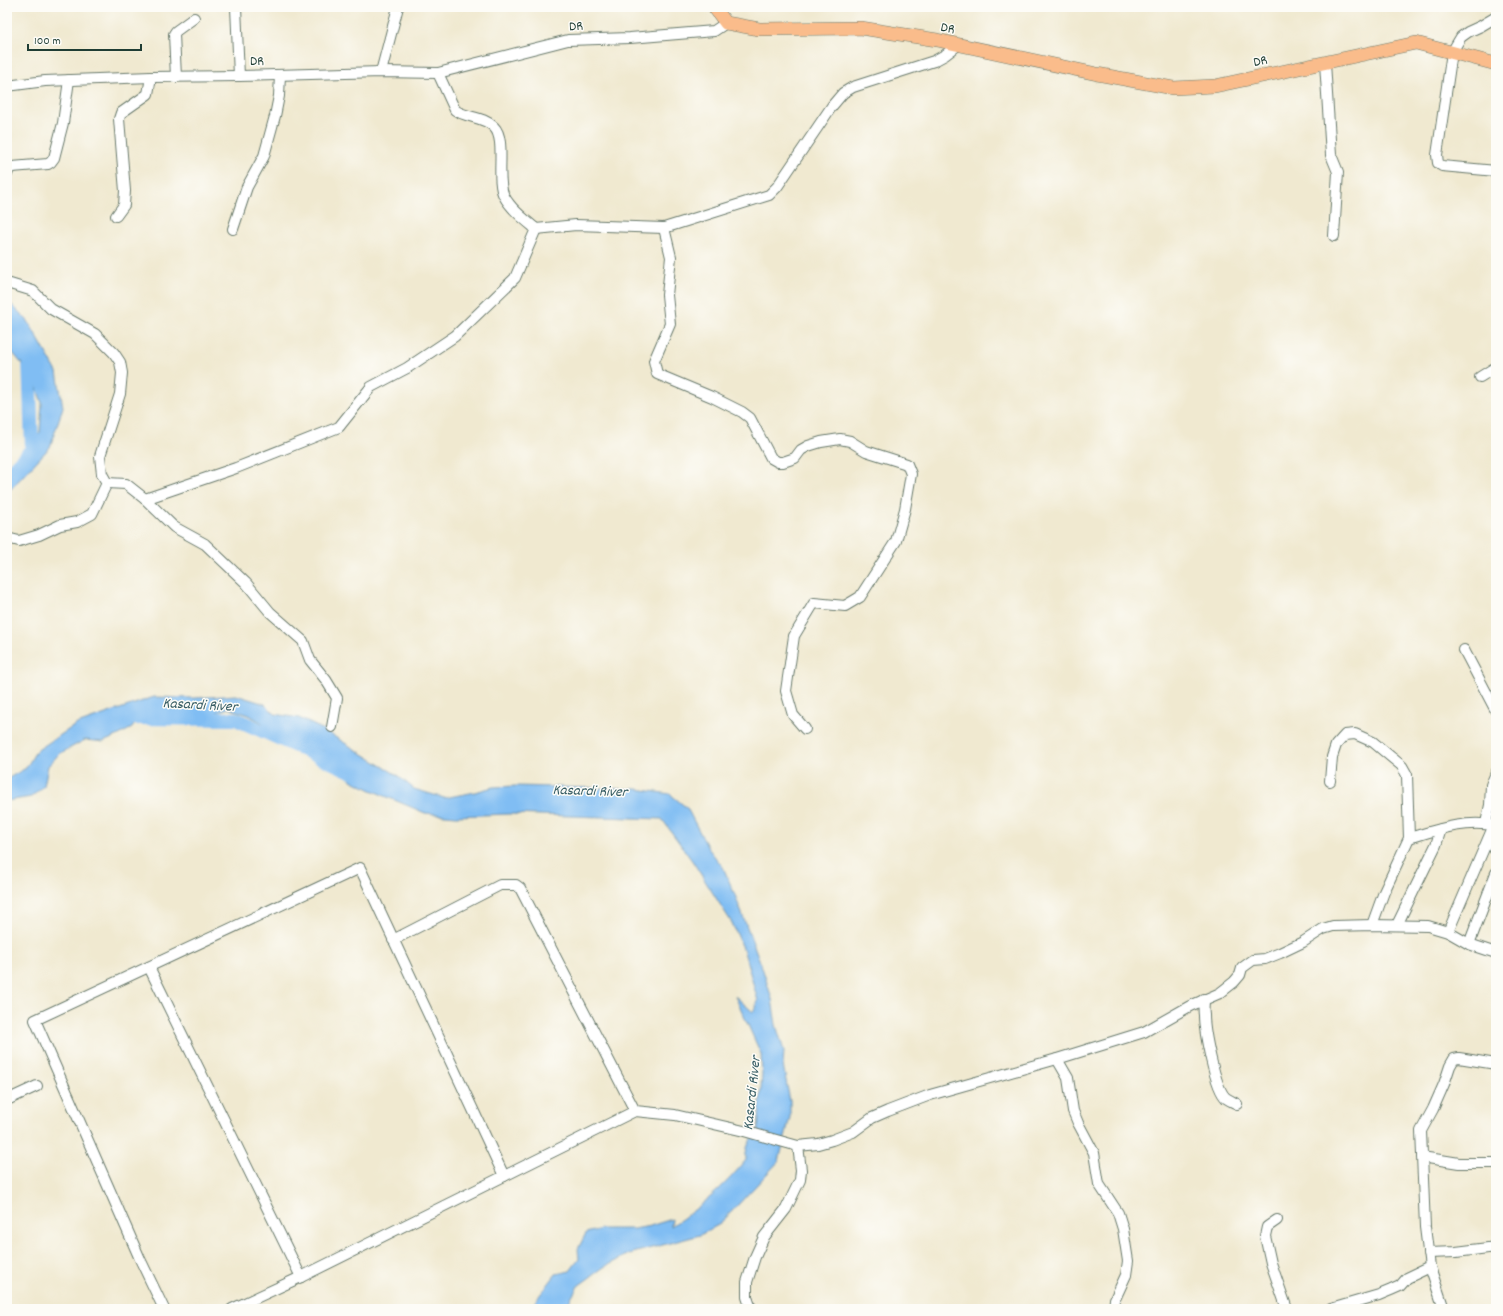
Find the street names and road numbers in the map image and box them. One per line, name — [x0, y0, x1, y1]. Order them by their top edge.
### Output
street label: DR — [568, 17, 584, 37]
street label: DR — [939, 18, 957, 40]
street label: DR — [1251, 51, 1270, 73]
street label: DR — [250, 52, 264, 72]

